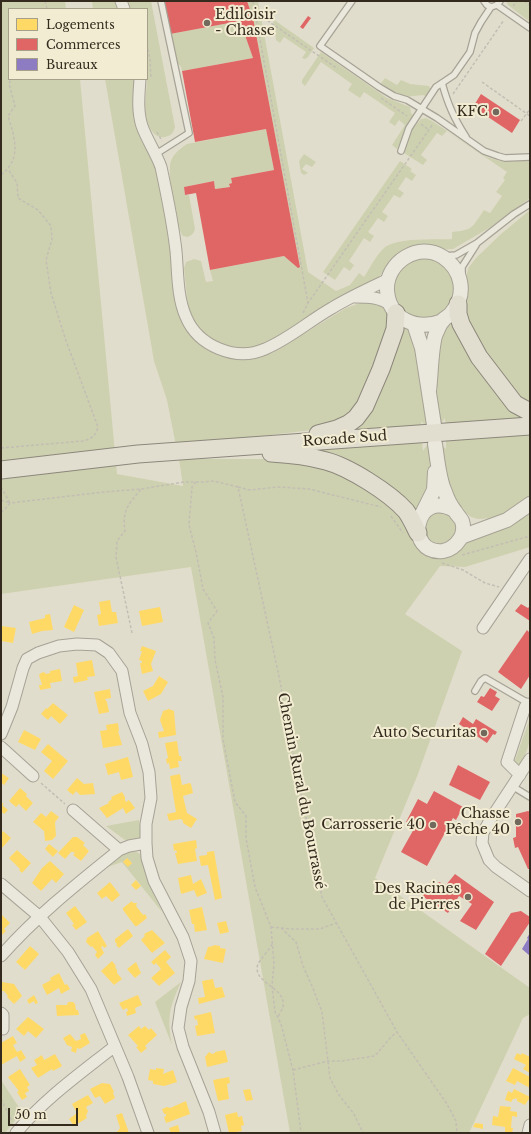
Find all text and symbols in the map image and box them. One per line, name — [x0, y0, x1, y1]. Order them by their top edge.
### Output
place label: Ediloisir - Chasse — [215, 7, 276, 40]
legend — [8, 8, 148, 80]
text: Logements — [46, 17, 115, 32]
marker: Ediloisir - Chasse — [202, 18, 212, 28]
text: Commerces — [46, 37, 120, 52]
text: Bureaux — [46, 57, 98, 72]
place label: KFC — [456, 104, 488, 120]
marker: KFC — [491, 107, 501, 117]
street label: Rocade Sud — [302, 428, 388, 450]
street label: Chemin Rural du Bourrassé — [274, 691, 328, 891]
place label: Auto Securitas — [373, 725, 476, 741]
marker: Auto Securitas — [479, 728, 489, 738]
place label: Chasse Pêche 40 — [445, 806, 510, 838]
place label: Carrosserie 40 — [321, 817, 425, 833]
marker: Chasse Pêche 40 — [513, 817, 523, 827]
marker: Carrosserie 40 — [428, 820, 438, 830]
place label: Des Racines de Pierres — [374, 881, 460, 914]
marker: Des Racines de Pierres — [463, 892, 473, 902]
scale bar — [10, 1100, 80, 1126]
text: 50 m — [15, 1107, 47, 1122]

